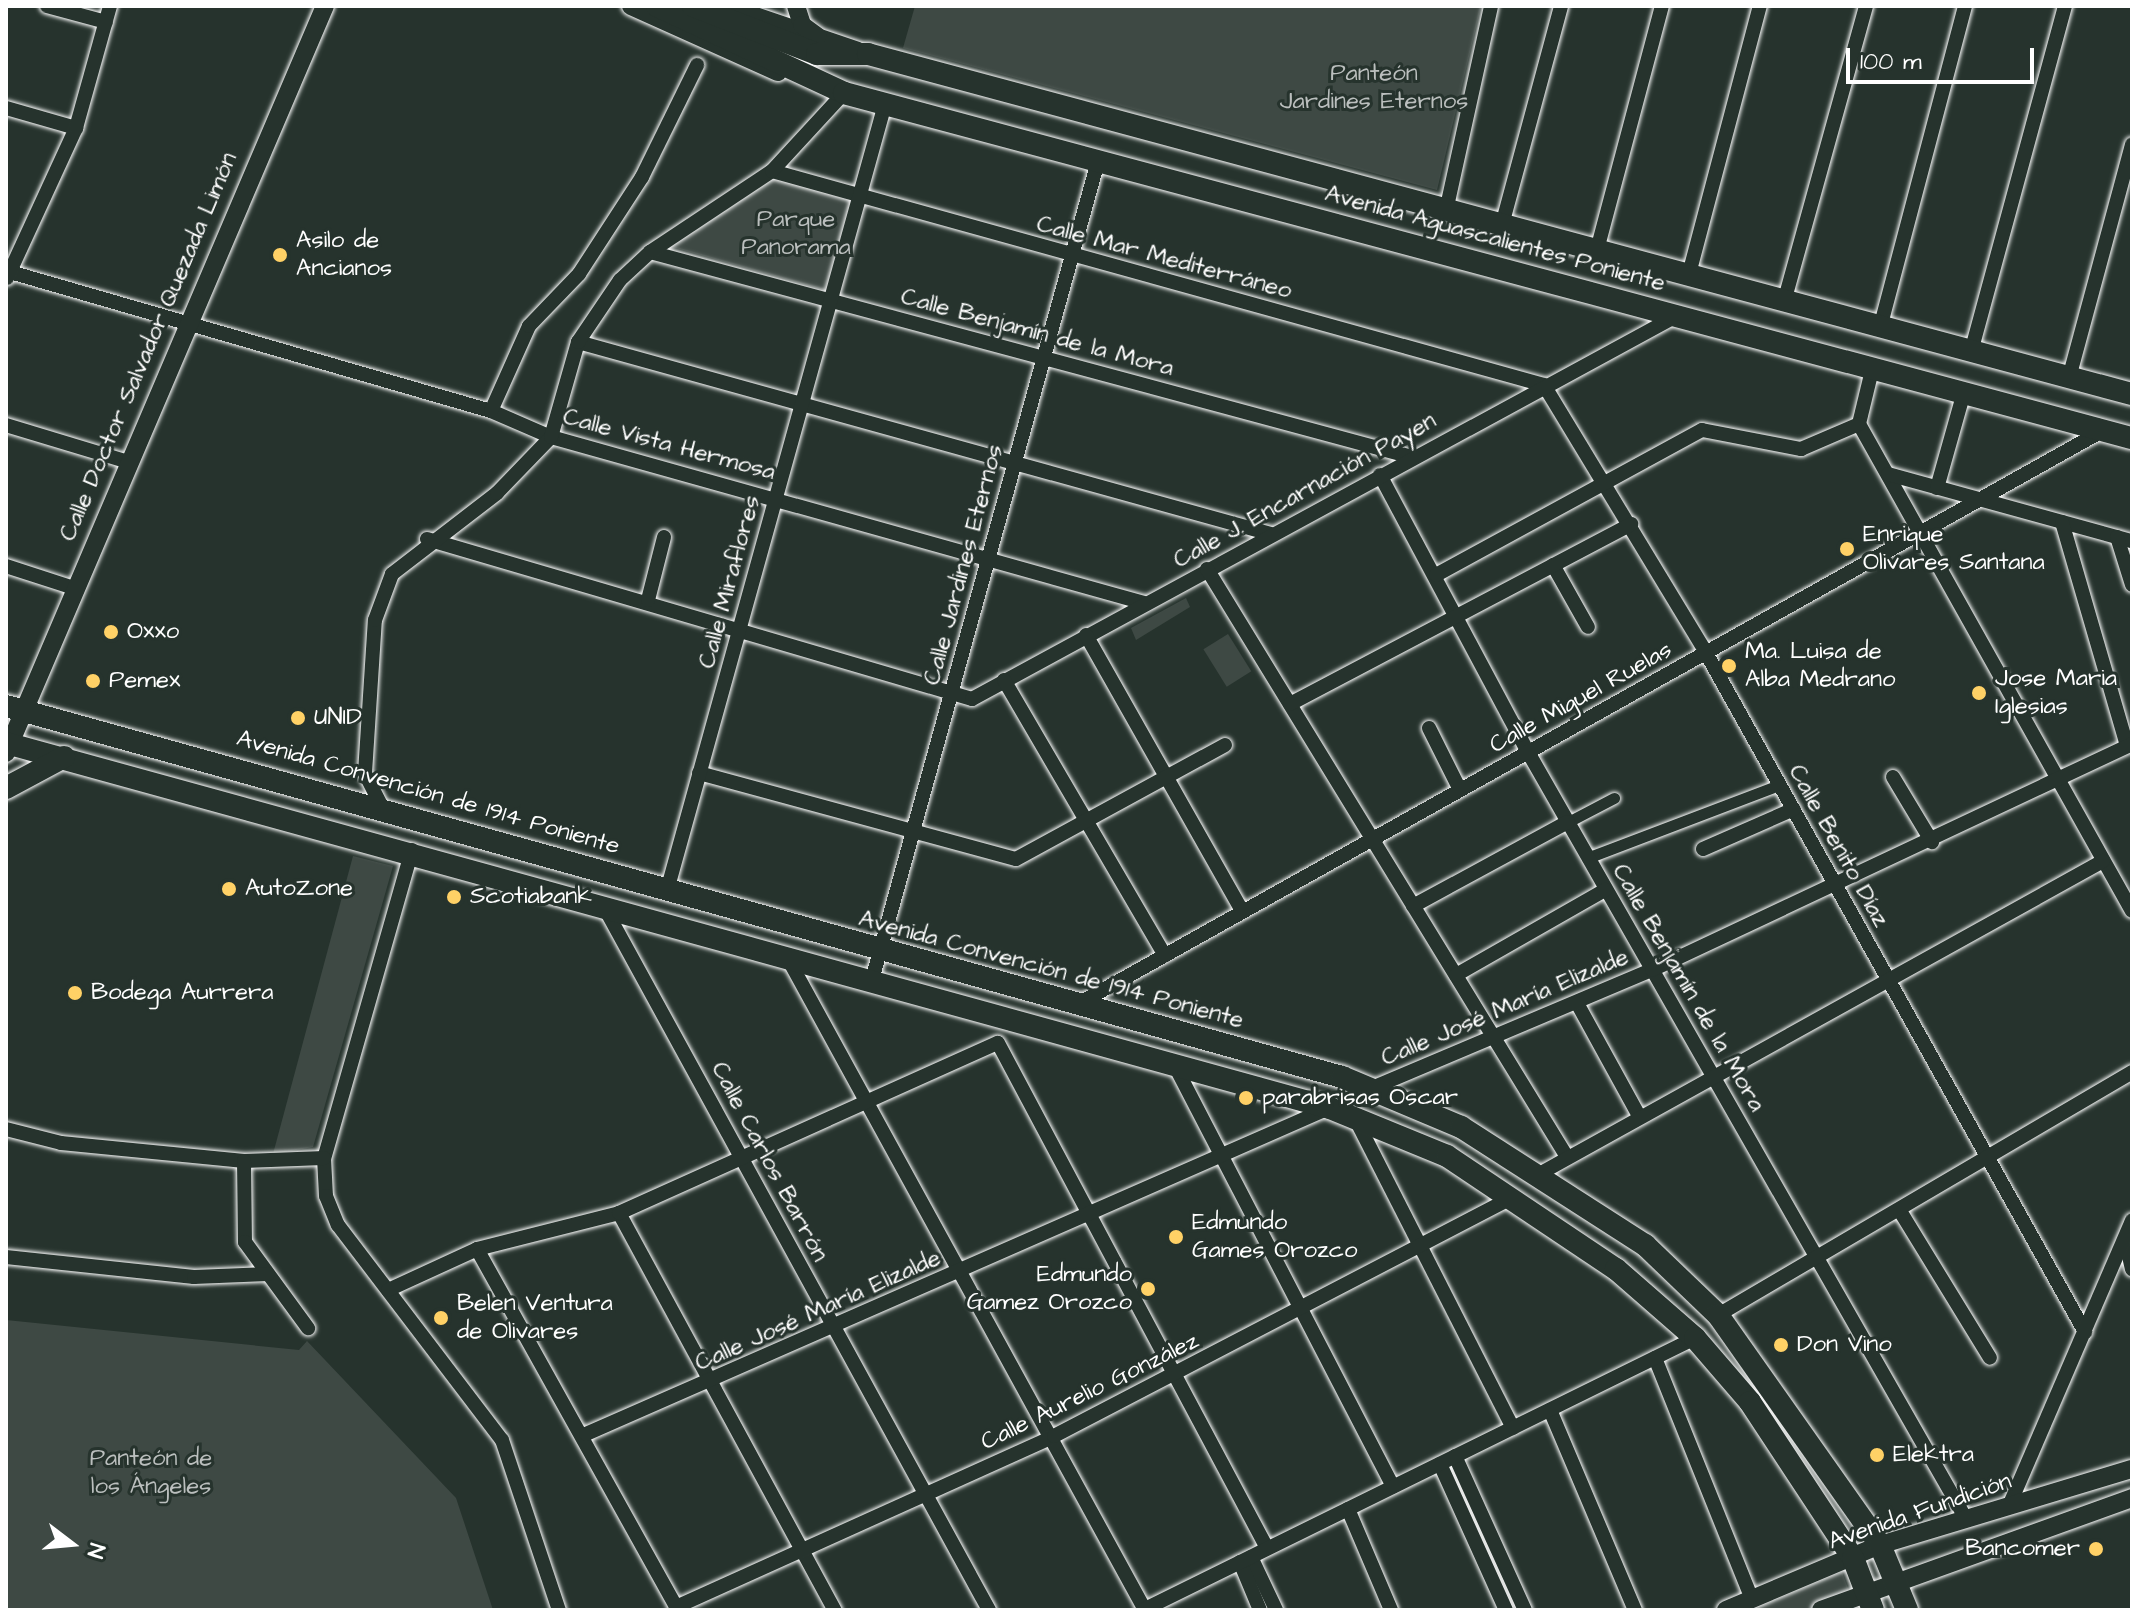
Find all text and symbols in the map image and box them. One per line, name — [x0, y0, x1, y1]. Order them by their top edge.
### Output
scale bar — [1850, 32, 2038, 82]
text: 100 m — [1860, 45, 1922, 79]
park label: Panteón Jardines Eternos — [1280, 60, 1468, 116]
street label: Calle Doctor Salvador Quezada Limón — [54, 148, 244, 546]
street label: Avenida Aguascalientes Poniente — [1322, 180, 1668, 298]
park label: Parque Panorama — [741, 206, 851, 262]
street label: Calle Mar Mediterráneo — [1033, 210, 1295, 306]
place label: Asilo de Ancianos — [296, 227, 392, 283]
marker: Asilo de Ancianos — [271, 246, 289, 264]
street label: Calle Benjamín de la Mora — [898, 283, 1176, 383]
street label: Calle Vista Hermosa — [560, 403, 778, 487]
street label: Calle J. Encarnación Payen — [1169, 407, 1441, 575]
street label: Calle Jardines Eternos — [918, 442, 1010, 688]
street label: Calle Miraflores — [693, 492, 767, 672]
place label: Enrique Olivares Santana — [1863, 521, 2045, 577]
marker: Enrique Olivares Santana — [1838, 540, 1856, 558]
place label: Oxxo — [127, 618, 179, 646]
marker: Oxxo — [102, 623, 120, 641]
street label: Calle Miguel Ruelas — [1485, 636, 1677, 760]
place label: Ma. Luisa de Alba Medrano — [1745, 638, 1896, 694]
marker: Ma. Luisa de Alba Medrano — [1720, 657, 1738, 675]
place label: Jose Maria Iglesias — [1995, 665, 2117, 721]
place label: Pemex — [109, 667, 180, 695]
marker: Pemex — [84, 672, 102, 690]
marker: Jose Maria Iglesias — [1970, 684, 1988, 702]
place label: UNID — [314, 704, 362, 732]
marker: UNID — [289, 709, 307, 727]
street label: Avenida Convención de 1914 Poniente — [233, 724, 623, 862]
street label: Calle Benito Díaz — [1781, 760, 1895, 932]
street label: Calle Benjamín de la Mora — [1605, 859, 1771, 1117]
place label: AutoZone — [245, 875, 353, 903]
marker: AutoZone — [220, 880, 238, 898]
place label: Scotiabank — [470, 883, 592, 911]
marker: Scotiabank — [445, 888, 463, 906]
street label: Avenida Convención de 1914 Poniente — [855, 905, 1247, 1035]
street label: Calle José María Elizalde — [1377, 943, 1633, 1073]
place label: Bodega Aurrera — [91, 979, 274, 1007]
marker: Bodega Aurrera — [66, 984, 84, 1002]
street label: Calle Carlos Barrón — [704, 1057, 834, 1267]
place label: parabrisas Oscar — [1262, 1084, 1458, 1112]
marker: parabrisas Oscar — [1237, 1089, 1255, 1107]
place label: Edmundo Games Orozco — [1192, 1209, 1358, 1265]
marker: Edmundo Games Orozco — [1167, 1228, 1185, 1246]
street label: Calle José María Elizalde — [691, 1244, 945, 1378]
place label: Edmundo Gamez Orozco — [967, 1261, 1132, 1317]
marker: Edmundo Gamez Orozco — [1139, 1280, 1157, 1298]
place label: Belen Ventura de Olivares — [457, 1290, 613, 1346]
marker: Belen Ventura de Olivares — [432, 1309, 450, 1327]
street label: Calle Aurelio González — [977, 1327, 1203, 1457]
place label: Don Vino — [1797, 1331, 1892, 1359]
marker: Don Vino — [1772, 1336, 1790, 1354]
place label: Elektra — [1893, 1441, 1974, 1469]
park label: Panteón de los Ángeles — [90, 1445, 212, 1501]
marker: Elektra — [1868, 1446, 1886, 1464]
street label: Avenida Fundición — [1825, 1467, 2015, 1557]
north arrow — [32, 1504, 112, 1584]
place label: Bancomer — [1965, 1535, 2080, 1563]
text: N — [79, 1540, 112, 1562]
marker: Bancomer — [2087, 1540, 2105, 1558]

